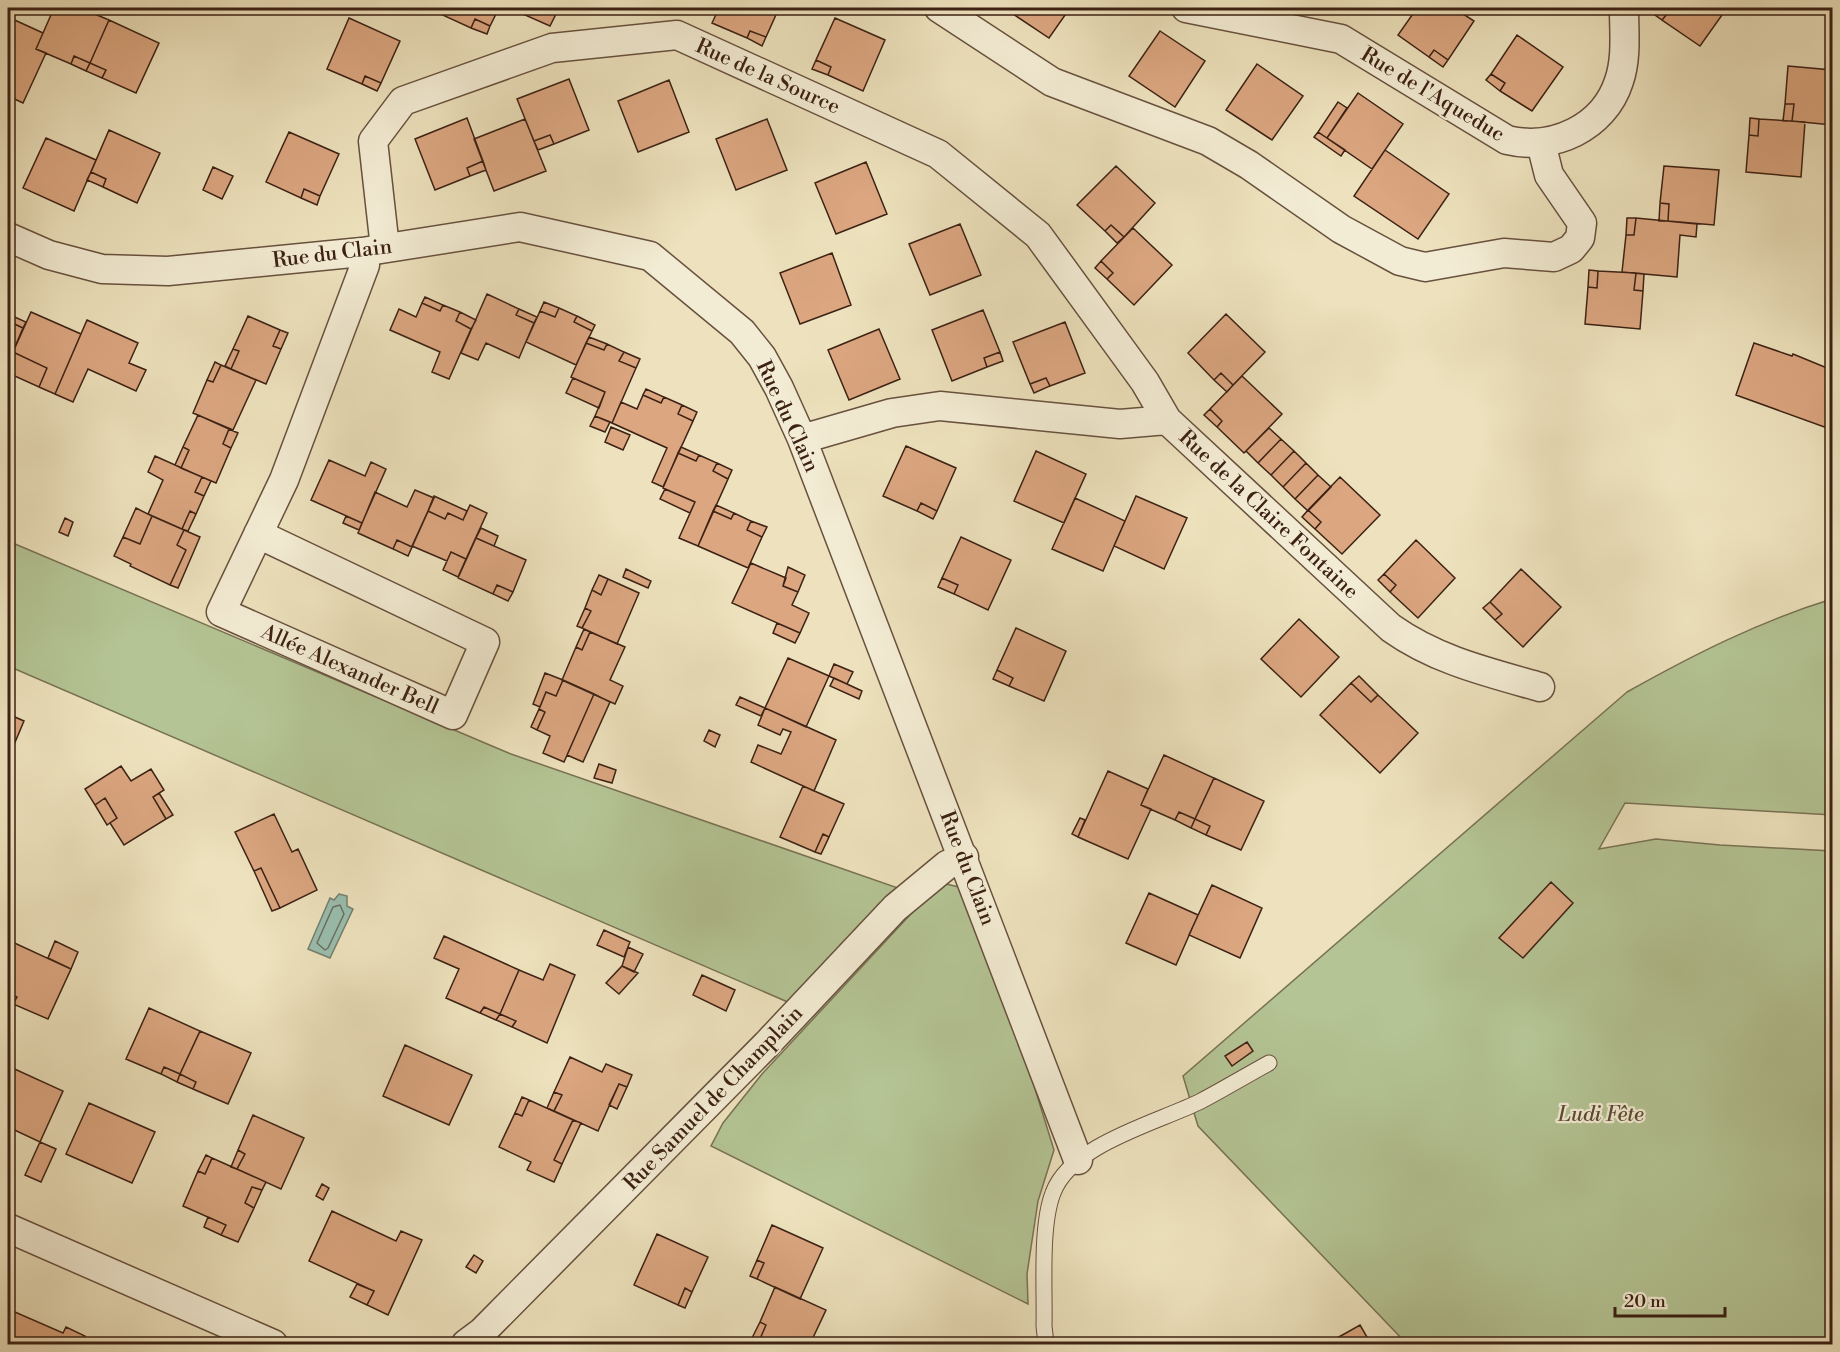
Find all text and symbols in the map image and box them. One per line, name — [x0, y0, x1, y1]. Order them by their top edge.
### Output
street label: Rue de la Source — [691, 33, 844, 120]
street label: Rue de l'Aqueduc — [1356, 42, 1509, 148]
street label: Rue du Clain — [271, 234, 394, 274]
street label: Rue du Clain — [750, 356, 825, 477]
street label: Rue de la Claire Fontaine — [1173, 425, 1364, 605]
street label: Allée Alexander Bell — [256, 619, 442, 721]
street label: Rue du Clain — [933, 808, 1001, 930]
street label: Rue Samuel de Champlain — [619, 1001, 809, 1196]
park label: Ludi Fête — [1557, 1102, 1644, 1128]
scale bar — [1615, 1280, 1724, 1318]
text: 20 m — [1624, 1290, 1666, 1313]

